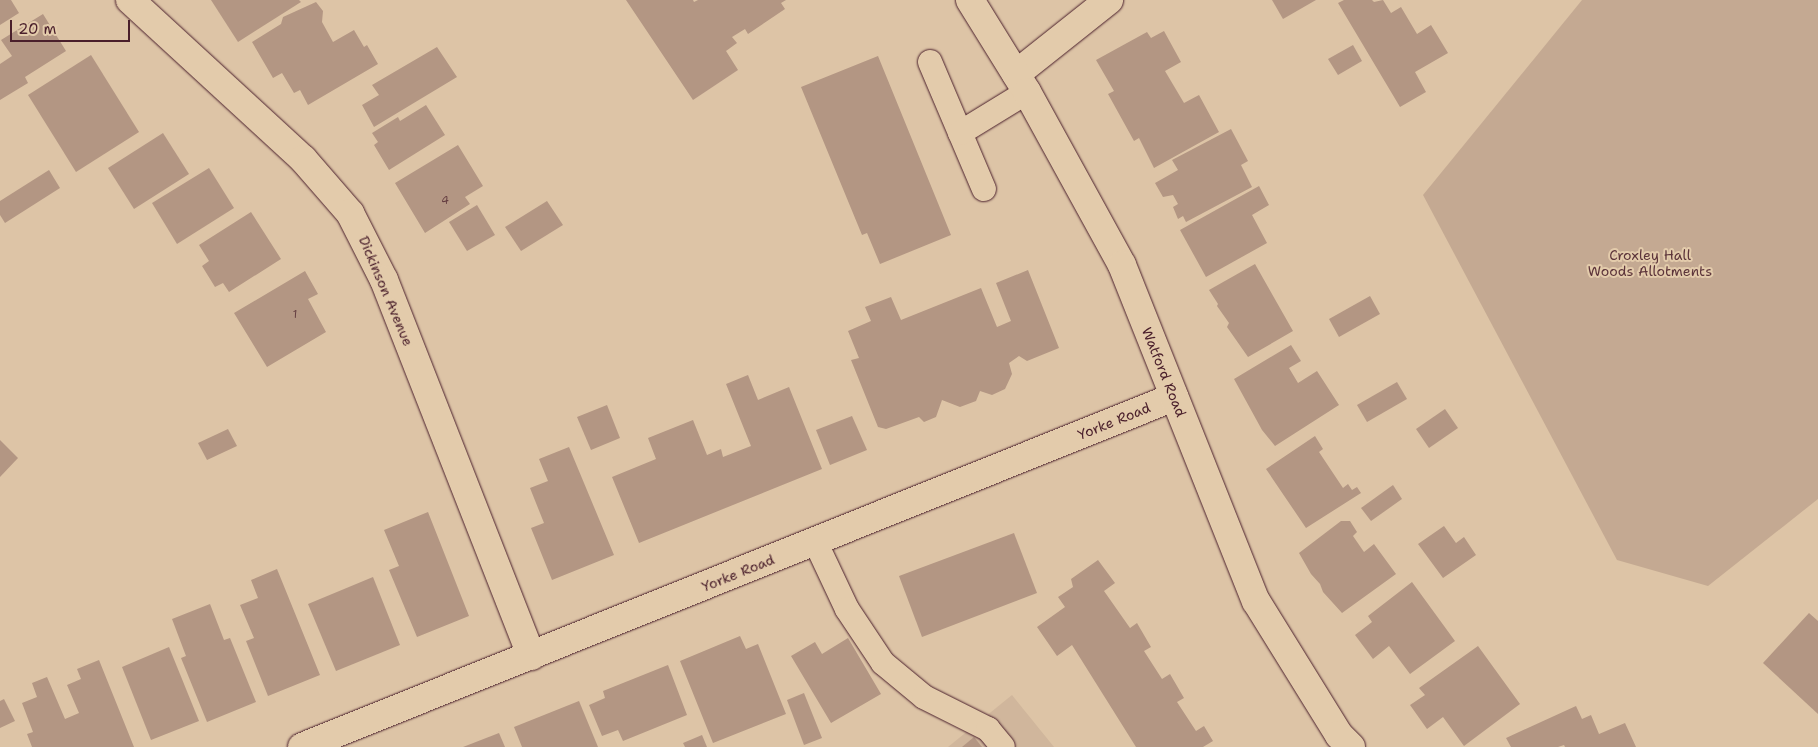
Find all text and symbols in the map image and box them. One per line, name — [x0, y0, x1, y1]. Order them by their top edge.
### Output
scale bar — [12, 10, 132, 42]
text: 20 m — [18, 19, 57, 39]
house number: 4 — [441, 194, 449, 208]
street label: Dickinson Avenue — [355, 234, 417, 348]
park label: Croxley Hall Woods Allotments — [1588, 247, 1712, 280]
house number: 1 — [293, 308, 297, 322]
street label: Watford Road — [1138, 325, 1190, 419]
street label: Yorke Road — [1075, 399, 1153, 443]
street label: Yorke Road — [699, 551, 777, 595]

